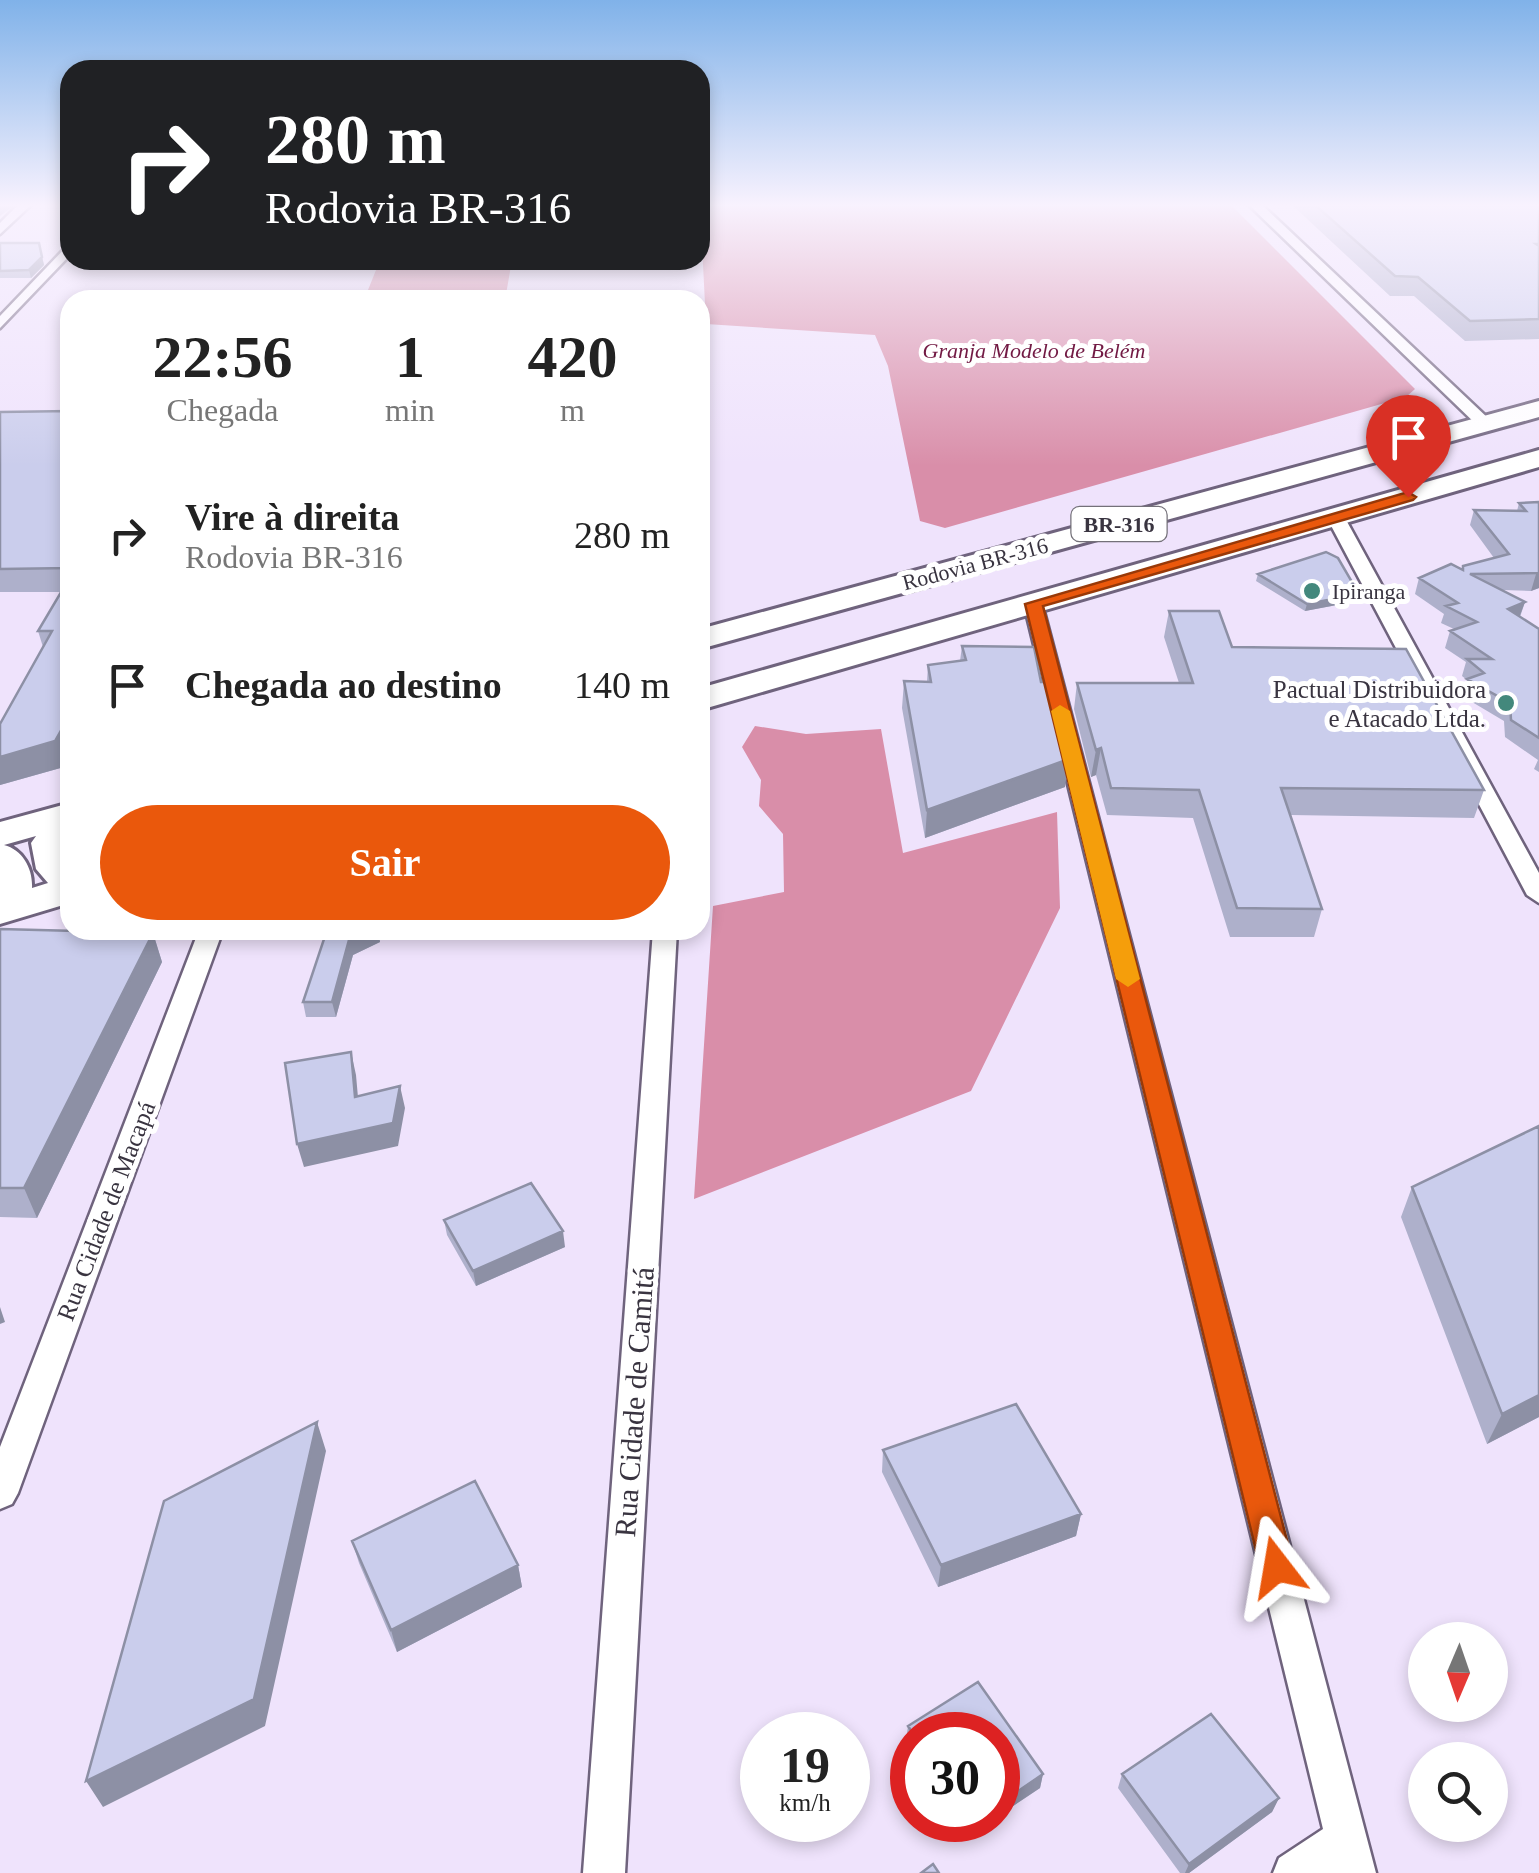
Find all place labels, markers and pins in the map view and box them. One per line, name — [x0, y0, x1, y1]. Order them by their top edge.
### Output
pin — [1366, 395, 1451, 498]
place label: Ipiranga — [1332, 579, 1406, 604]
marker: Ipiranga — [1301, 580, 1323, 602]
place label: Pactual Distribuidora e Atacado Ltda. — [1273, 676, 1486, 732]
marker: Pactual Distribuidora e Atacado Ltda. — [1495, 692, 1517, 714]

